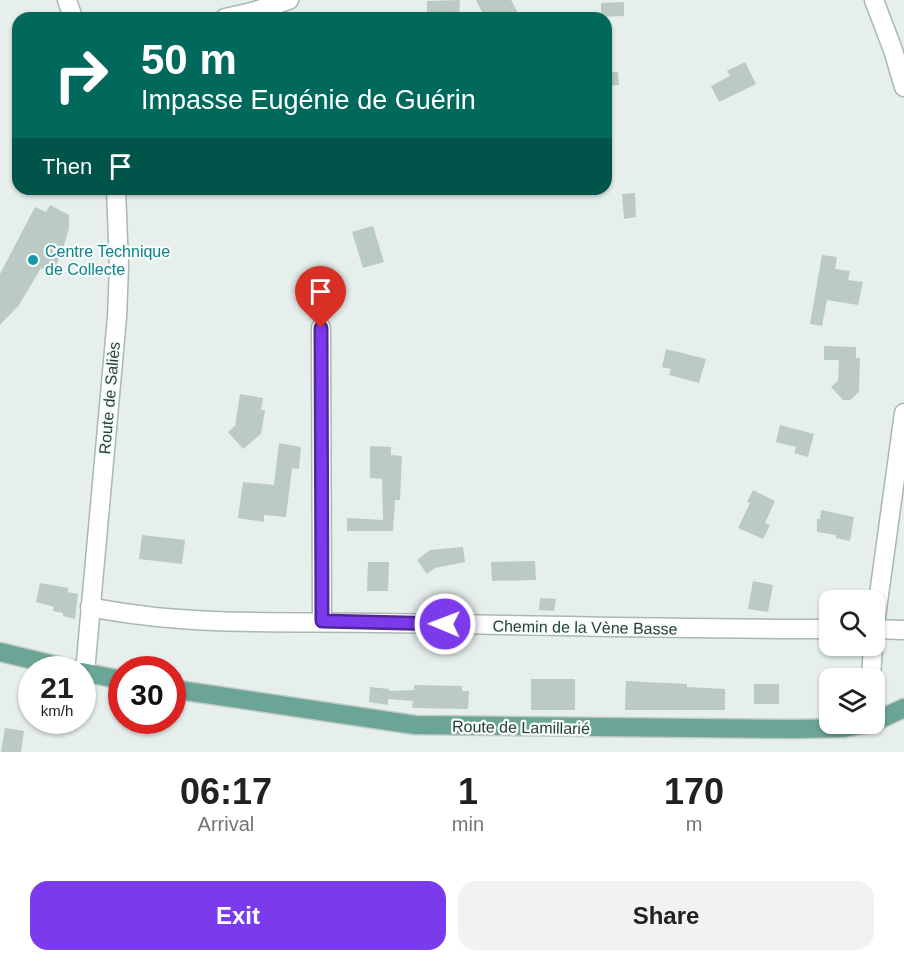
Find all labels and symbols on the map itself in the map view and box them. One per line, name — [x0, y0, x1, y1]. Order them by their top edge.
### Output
place label: Centre Technique de Collecte — [45, 243, 170, 278]
marker: Centre Technique de Collecte — [26, 253, 40, 267]
pin — [295, 266, 346, 328]
street label: Route de Saliès — [96, 341, 123, 455]
position arrow — [413, 592, 477, 656]
street label: Chemin de la Vène Basse — [492, 617, 678, 638]
speed limit sign: 30 — [108, 656, 186, 734]
street label: Route de Lamillarié — [452, 718, 590, 737]

